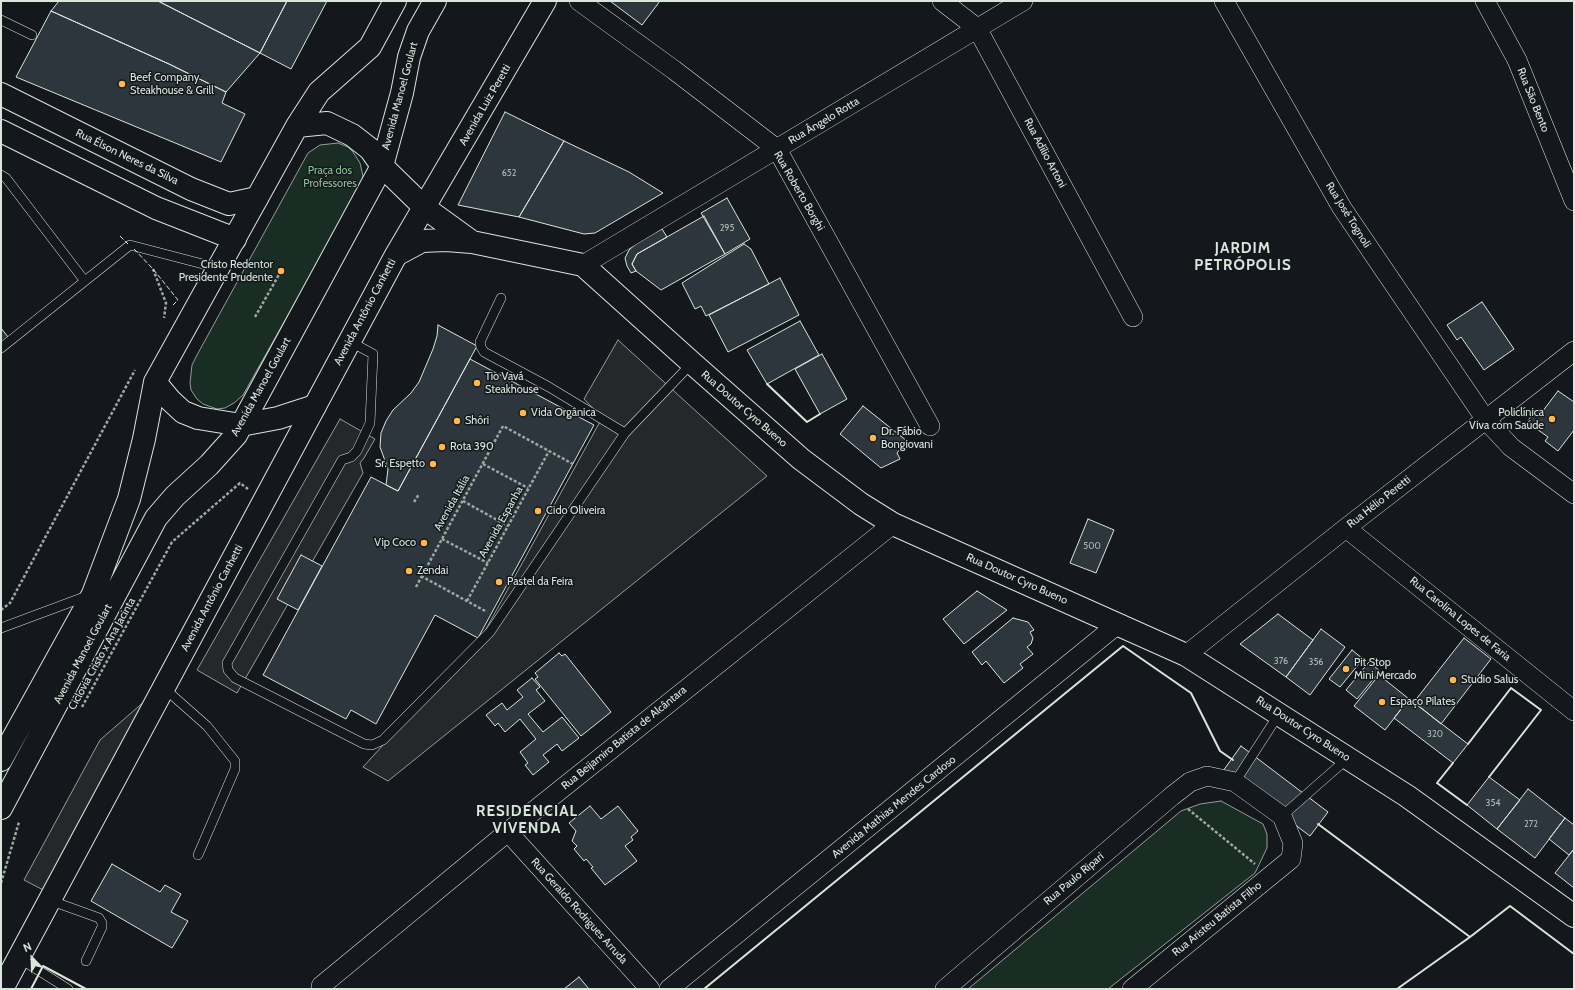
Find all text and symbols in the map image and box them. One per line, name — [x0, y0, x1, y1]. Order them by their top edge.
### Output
street label: Avenida Manoel Goulart — [379, 41, 421, 151]
street label: Avenida Luiz Peretti — [456, 62, 514, 148]
street label: Rua São Bento — [1514, 66, 1552, 134]
place label: Beef Company Steakhouse & Grill — [130, 71, 214, 97]
marker: Beef Company Steakhouse & Grill — [117, 79, 127, 89]
street label: Rua Ângelo Rotta — [786, 95, 862, 147]
street label: Rua Adílio Artoni — [1021, 116, 1069, 190]
street label: Rua Élson Neres da Silva — [73, 126, 181, 188]
street label: Rua Roberto Borghi — [771, 149, 827, 233]
park label: Praça dos Professores — [303, 164, 357, 190]
house number: 652 — [502, 168, 516, 178]
street label: Rua José Tognoli — [1323, 180, 1373, 250]
house number: 295 — [720, 223, 734, 233]
district label: JARDIM PETRÓPOLIS — [1194, 240, 1292, 275]
street label: Avenida Antônio Canhetti — [331, 256, 399, 368]
place label: Cristo Redentor Presidente Prudente — [179, 258, 273, 284]
marker: Cristo Redentor Presidente Prudente — [276, 266, 286, 276]
street label: Avenida Manoel Goulart — [228, 335, 294, 439]
street label: Rua Doutor Cyro Bueno — [698, 368, 790, 450]
place label: Tio Vavá Steakhouse — [485, 370, 539, 396]
marker: Tio Vavá Steakhouse — [472, 378, 482, 388]
place label: Vida Orgânica — [531, 406, 596, 420]
place label: Policlínica Viva com Saúde — [1469, 406, 1544, 432]
marker: Vida Orgânica — [518, 408, 528, 418]
place label: Shôri — [465, 414, 489, 428]
marker: Policlínica Viva com Saúde — [1547, 414, 1557, 424]
marker: Shôri — [452, 416, 462, 426]
place label: Dr. Fábio Bongiovani — [881, 425, 933, 451]
marker: Dr. Fábio Bongiovani — [868, 433, 878, 443]
place label: Rota 390 — [450, 440, 494, 454]
marker: Rota 390 — [437, 442, 447, 452]
place label: Sr. Espetto — [375, 457, 425, 471]
marker: Sr. Espetto — [428, 459, 438, 469]
street label: Avenida Itália — [431, 473, 473, 533]
street label: Rua Hélio Peretti — [1345, 473, 1413, 531]
street label: Avenida Espanha — [476, 484, 526, 560]
place label: Cido Oliveira — [546, 504, 605, 518]
marker: Cido Oliveira — [533, 506, 543, 516]
place label: Vip Coco — [374, 536, 416, 550]
marker: Vip Coco — [419, 538, 429, 548]
house number: 500 — [1083, 541, 1101, 551]
street label: Avenida Antônio Canhetti — [178, 542, 246, 654]
street label: Rua Doutor Cyro Bueno — [964, 551, 1070, 607]
place label: Zendai — [417, 564, 448, 578]
marker: Zendai — [404, 566, 414, 576]
street label: Rua Carolina Lopes de Faria — [1407, 574, 1513, 664]
place label: Pastel da Feira — [507, 575, 573, 589]
marker: Pastel da Feira — [494, 577, 504, 587]
street label: Ciclovia Cristo x Ana Jacinta — [66, 596, 138, 712]
street label: Avenida Manoel Goulart — [51, 602, 115, 706]
house number: 376 — [1274, 656, 1288, 666]
place label: Pit Stop Mini Mercado — [1354, 656, 1416, 682]
house number: 356 — [1309, 657, 1323, 667]
marker: Pit Stop Mini Mercado — [1341, 664, 1351, 674]
place label: Studio Salus — [1461, 673, 1518, 687]
marker: Studio Salus — [1448, 675, 1458, 685]
street label: Rua Beijamiro Batista de Alcântara — [559, 683, 689, 793]
street label: Rua Doutor Cyro Bueno — [1253, 694, 1353, 764]
place label: Espaço Pilates — [1390, 695, 1456, 709]
marker: Espaço Pilates — [1377, 697, 1387, 707]
house number: 320 — [1427, 729, 1443, 739]
street label: Avenida Mathias Mendes Cardoso — [829, 753, 959, 861]
house number: 354 — [1486, 798, 1500, 808]
district label: RESIDENCIAL VIVENDA — [476, 803, 578, 838]
house number: 272 — [1524, 819, 1538, 829]
street label: Rua Paulo Ripari — [1041, 850, 1107, 908]
street label: Rua Geraldo Rodrigues Arruda — [528, 855, 630, 967]
street label: Rua Aristeu Batista Filho — [1170, 879, 1264, 959]
north arrow — [12, 938, 52, 978]
text: N — [21, 939, 34, 955]

